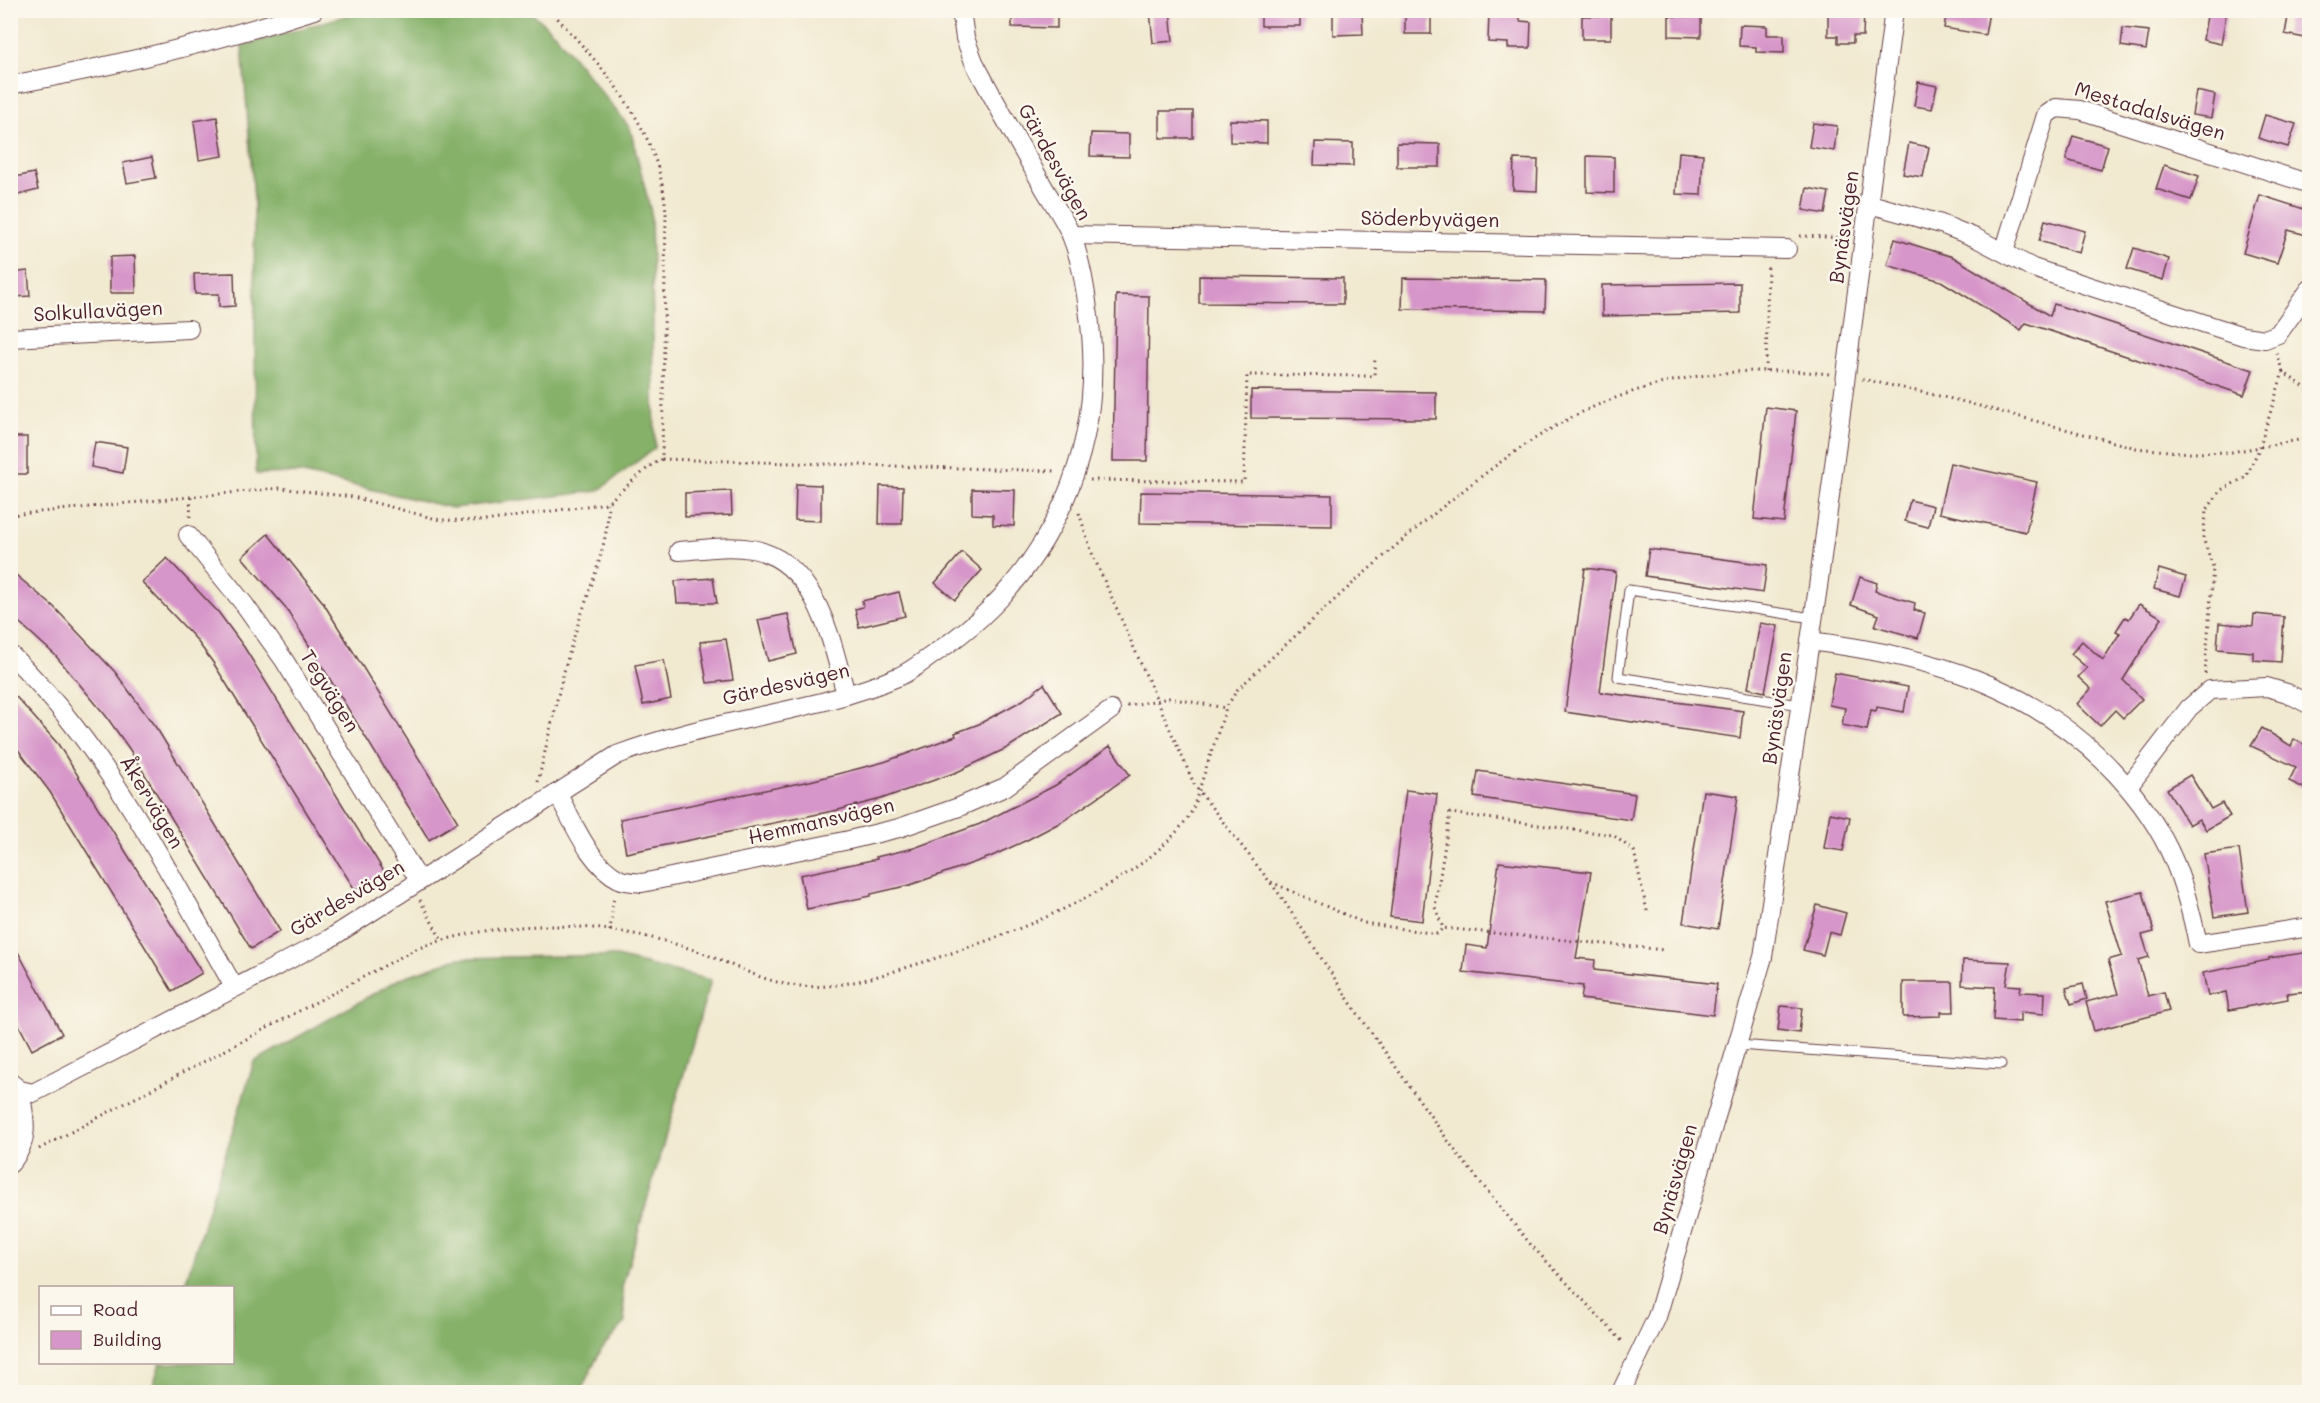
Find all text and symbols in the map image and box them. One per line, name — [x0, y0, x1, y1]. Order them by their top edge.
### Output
street label: Mestadalsvägen — [2072, 75, 2229, 145]
street label: Gärdesvägen — [1013, 99, 1099, 224]
street label: Bynäsvägen — [1822, 169, 1864, 285]
street label: Söderbyvägen — [1360, 204, 1500, 232]
street label: Solkullavägen — [33, 294, 163, 326]
street label: Tegvägen — [295, 644, 366, 737]
street label: Bynäsvägen — [1755, 650, 1797, 766]
street label: Gärdesvägen — [720, 656, 852, 710]
street label: Åkervägen — [115, 750, 191, 853]
street label: Hemmansvägen — [745, 791, 896, 849]
street label: Gärdesvägen — [284, 853, 409, 942]
street label: Bynäsvägen — [1646, 1121, 1702, 1237]
legend — [39, 1286, 234, 1364]
text: Road — [93, 1297, 138, 1321]
text: Building — [93, 1327, 161, 1351]

